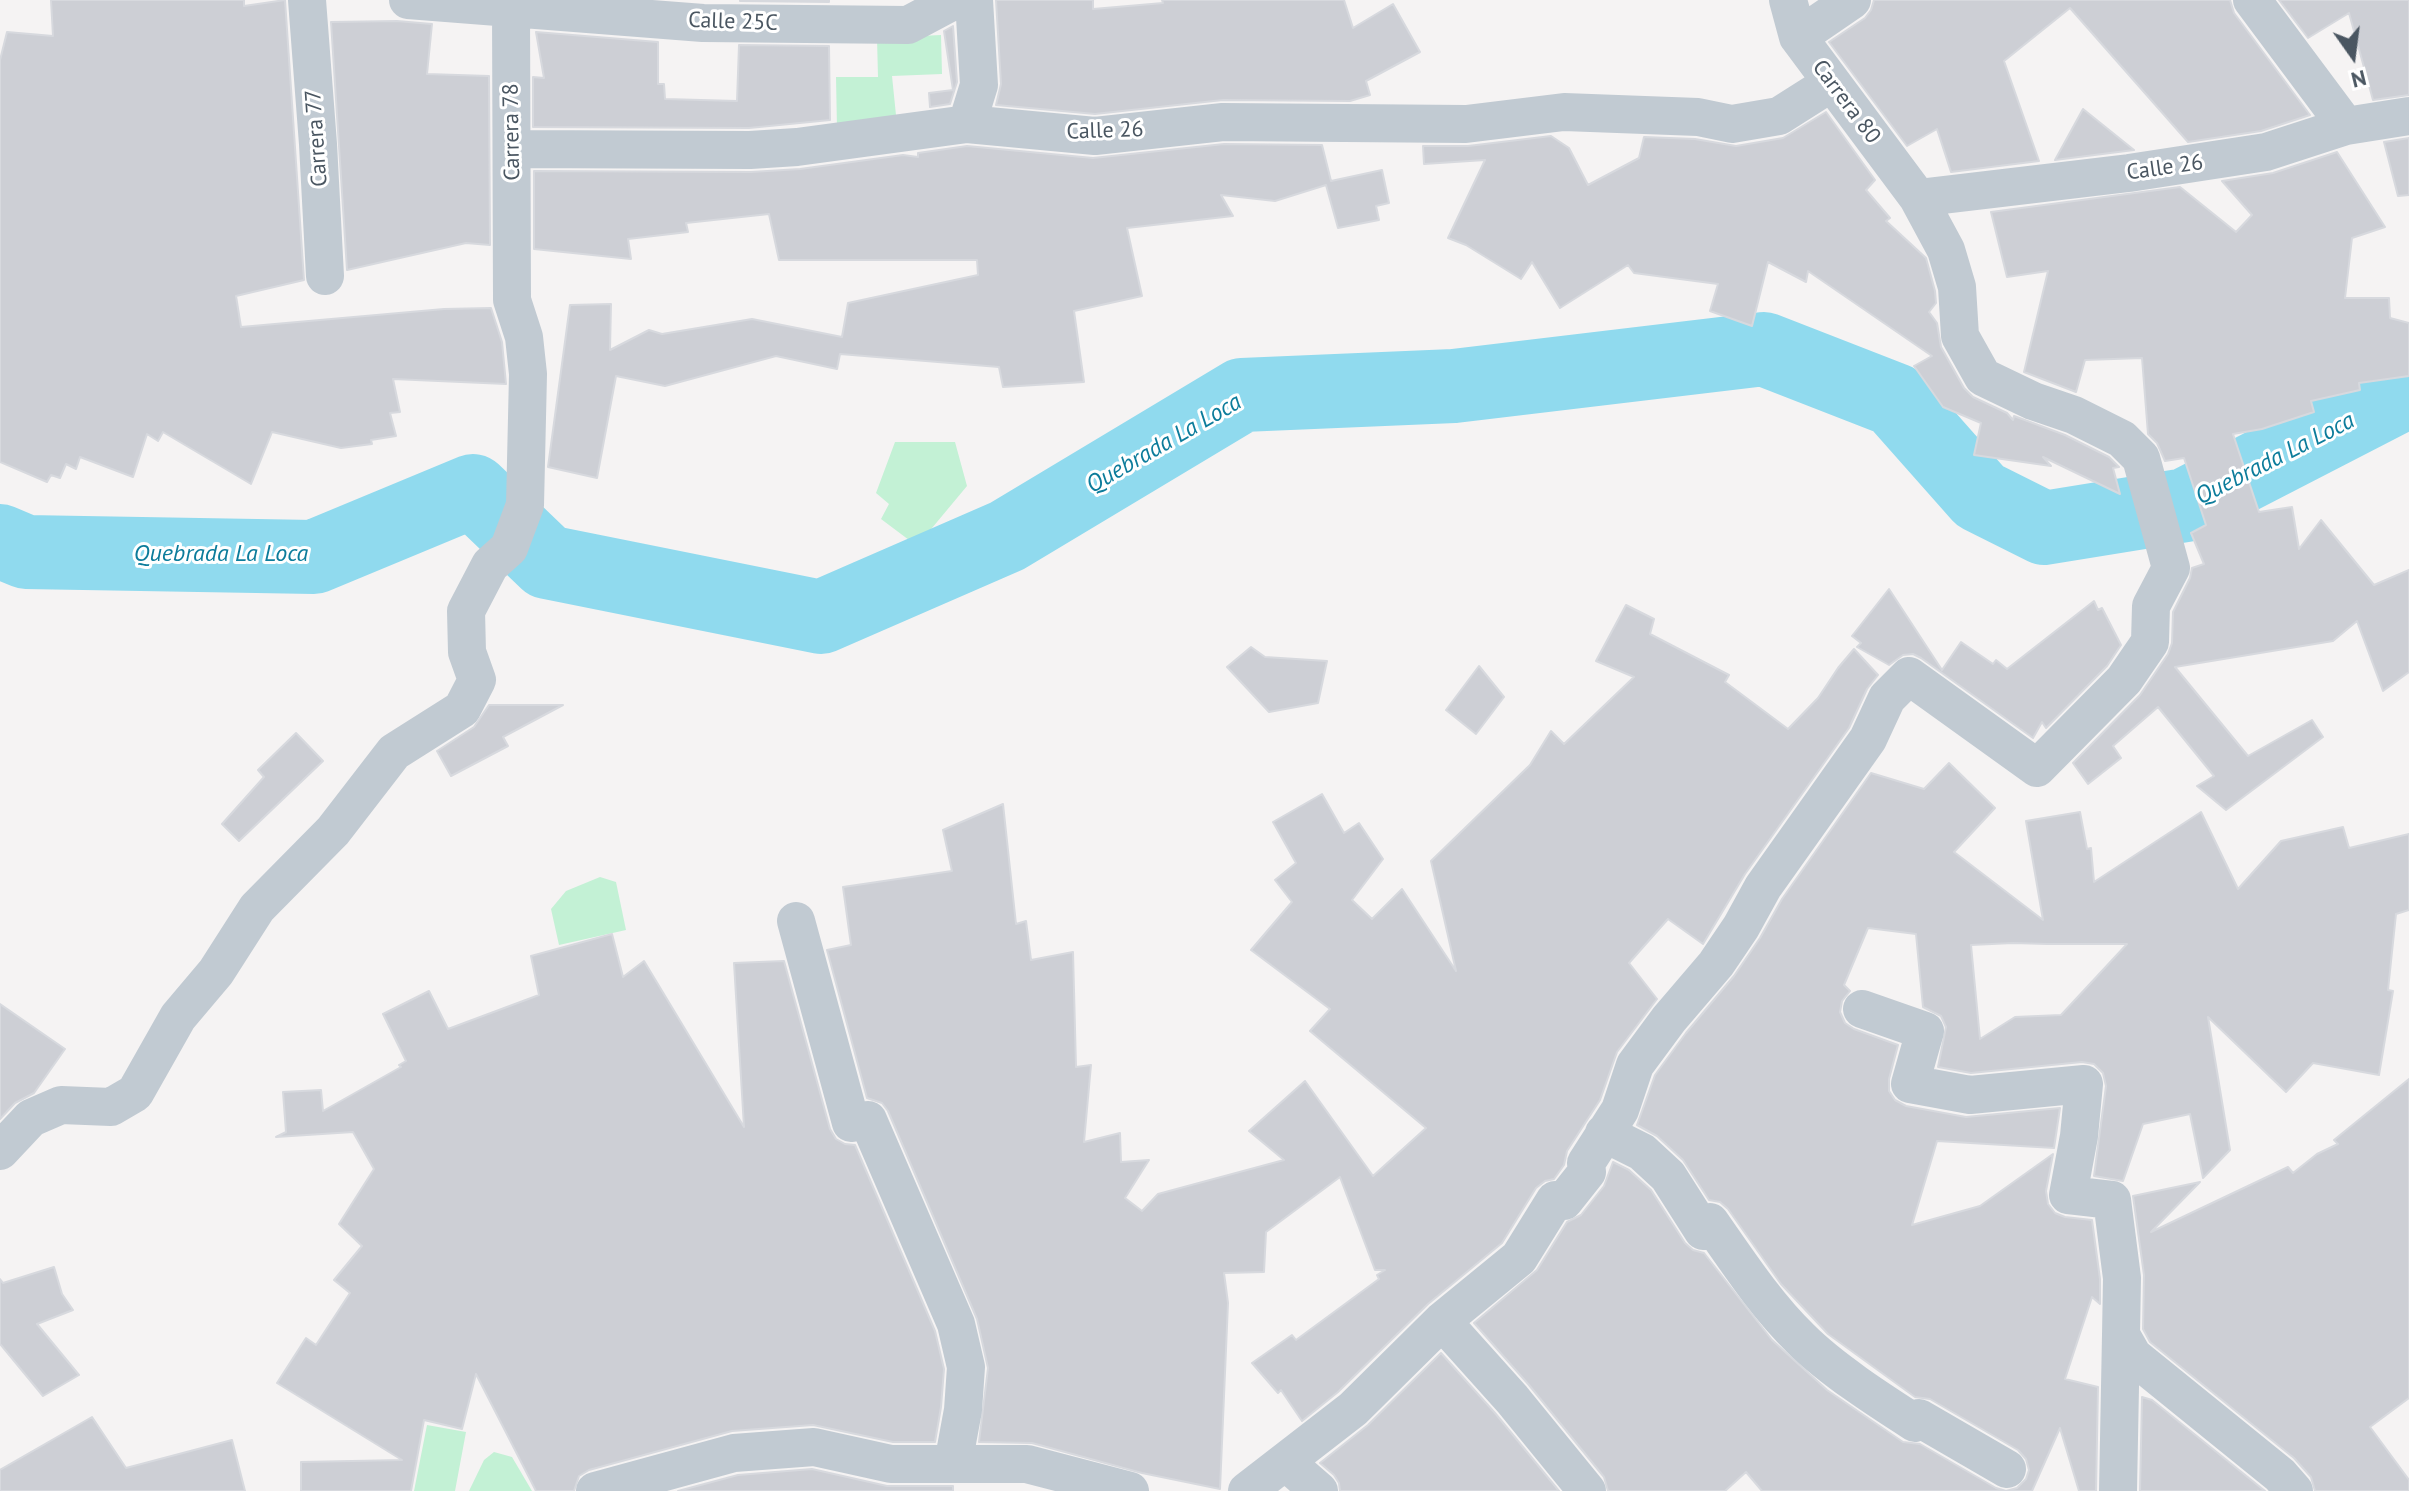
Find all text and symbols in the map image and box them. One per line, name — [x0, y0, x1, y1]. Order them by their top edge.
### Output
street label: Calle 25C — [688, 7, 778, 37]
north arrow — [2313, 16, 2393, 96]
street label: Carrera 80 — [1806, 55, 1886, 149]
text: N — [2348, 64, 2369, 95]
street label: Carrera 78 — [498, 83, 526, 181]
street label: Carrera 77 — [300, 88, 334, 188]
street label: Calle 26 — [1066, 116, 1144, 146]
street label: Calle 26 — [2125, 150, 2205, 186]
water label: Quebrada La Loca — [1081, 388, 1247, 500]
water label: Quebrada La Loca — [2191, 407, 2359, 511]
water label: Quebrada La Loca — [134, 540, 308, 568]

